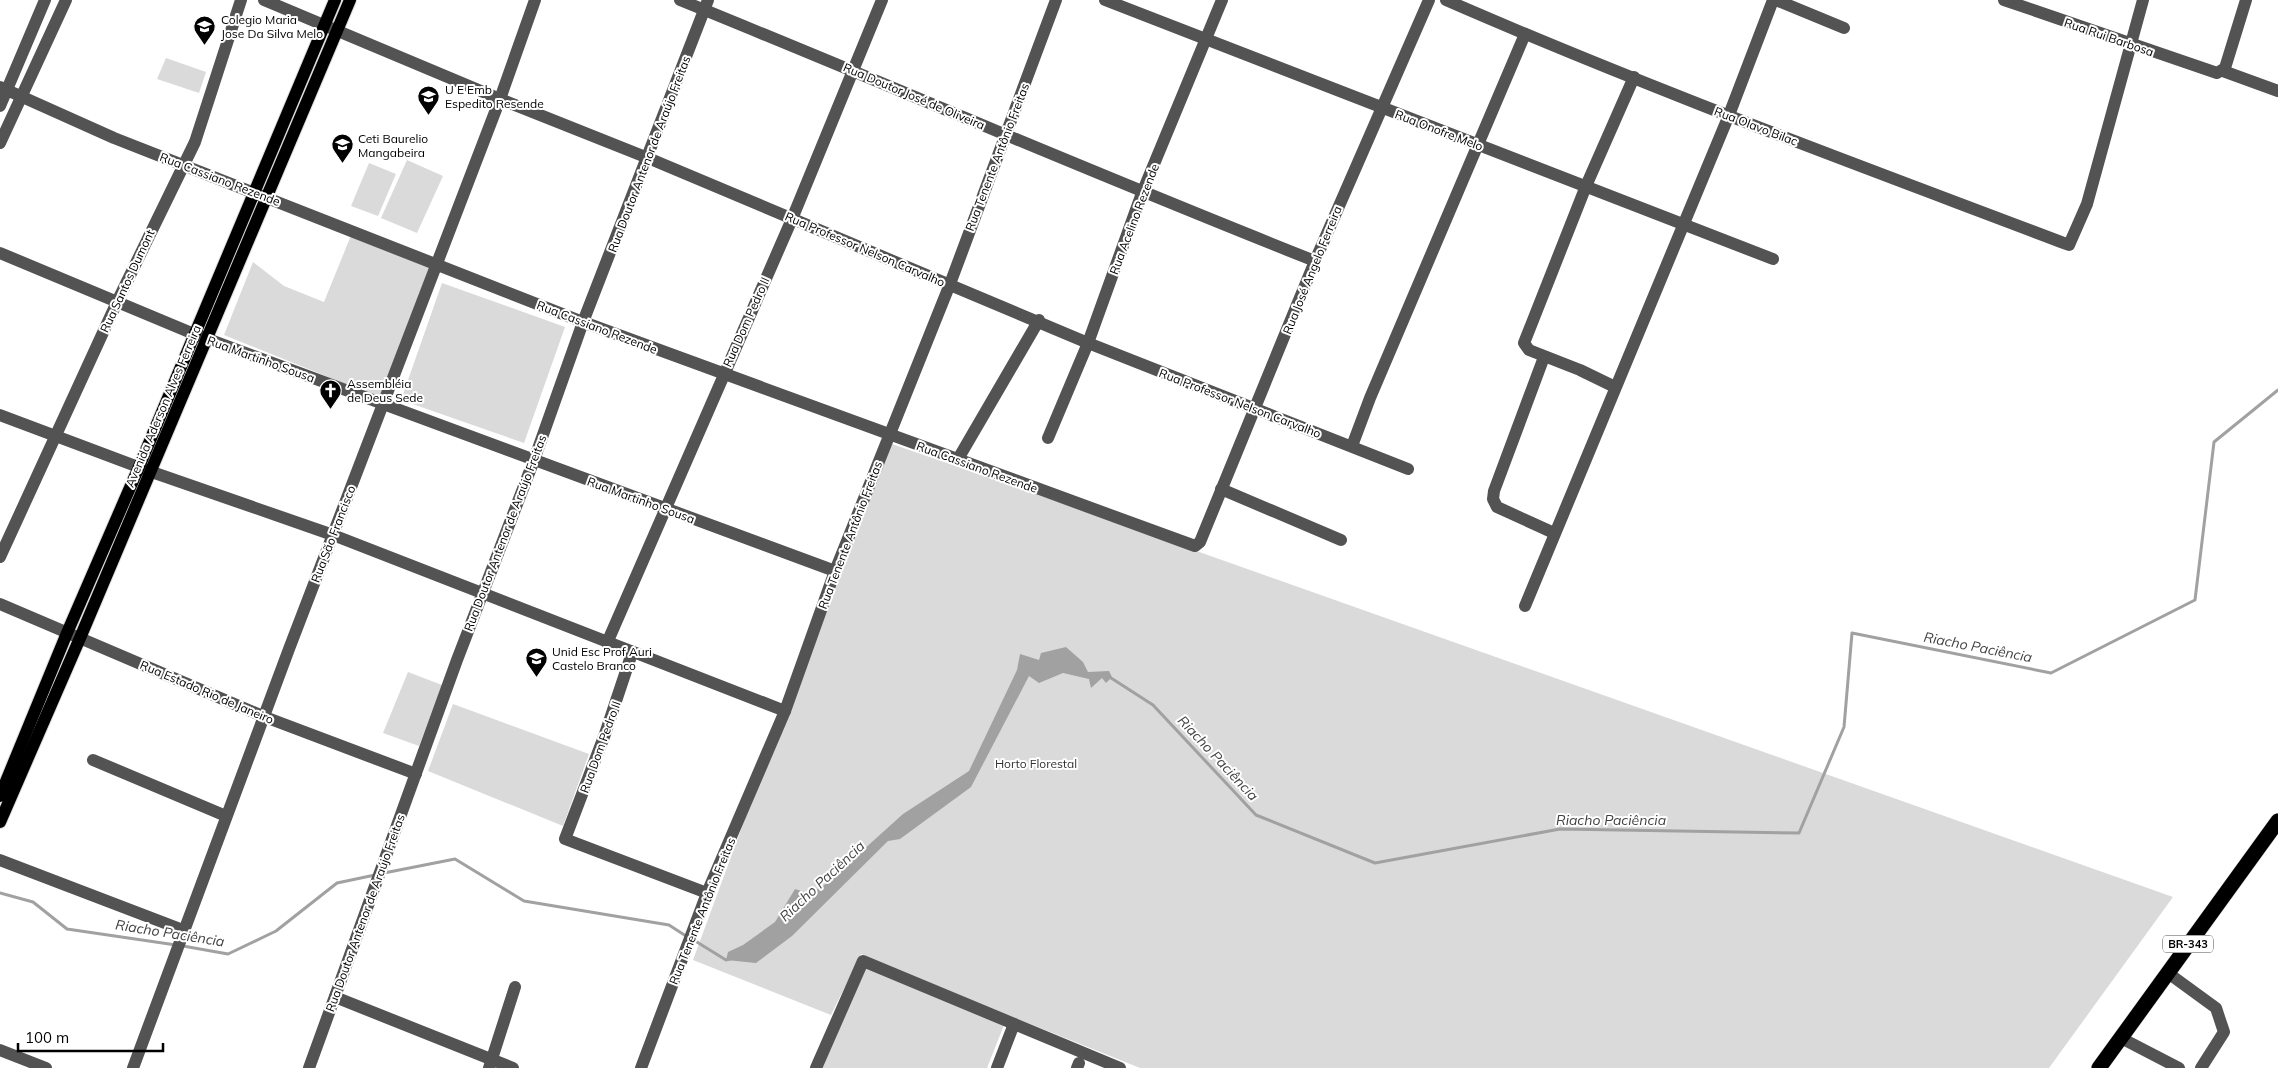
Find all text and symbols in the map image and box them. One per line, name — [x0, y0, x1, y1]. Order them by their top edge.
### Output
place label: Colegio Maria Jose Da Silva Melo — [221, 12, 323, 41]
school or university icon: Colegio Maria Jose Da Silva Melo — [193, 14, 217, 45]
street label: Rua Rui Barbosa — [2062, 15, 2156, 59]
street label: Rua Doutor Antenor de Araújo Freitas — [605, 54, 694, 254]
street label: Rua Doutor José de Oliveira — [841, 59, 987, 133]
street label: Rua Tenente Antônio Freitas — [962, 81, 1032, 233]
place label: U E Emb Espedito Resende — [445, 82, 544, 111]
school or university icon: U E Emb Espedito Resende — [417, 84, 441, 115]
street label: Rua Olavo Bilac — [1712, 103, 1800, 149]
street label: Rua Onofre Melo — [1393, 106, 1485, 154]
place label: Ceti Baurelio Mangabeira — [358, 131, 428, 160]
school or university icon: Ceti Baurelio Mangabeira — [330, 133, 354, 164]
street label: Rua Cassiano Rezende — [158, 149, 282, 209]
street label: Rua Acelino Rezende — [1106, 161, 1162, 277]
street label: Rua José Angelo Ferreira — [1279, 204, 1345, 336]
street label: Rua Professor Nelson Carvalho — [783, 208, 947, 290]
street label: Rua Santos Dumont — [97, 227, 157, 335]
street label: Rua Dom Pedro II — [719, 275, 773, 369]
street label: Rua Cassiano Rezende — [535, 297, 659, 357]
street label: Avenida Aderson Alves Ferreira — [122, 323, 204, 489]
street label: Rua Martinho Sousa — [205, 333, 317, 385]
street label: Rua Professor Nelson Carvalho — [1157, 365, 1323, 441]
place label: Assembléia de Deus Sede — [347, 376, 423, 405]
church icon: Assembléia de Deus Sede — [319, 378, 343, 409]
street label: Rua Doutor Antenor de Araújo Freitas — [461, 433, 550, 633]
street label: Rua Cassiano Rezende — [914, 438, 1040, 496]
street label: Rua Tenente Antônio Freitas — [815, 459, 885, 611]
street label: Rua Martinho Sousa — [585, 474, 697, 526]
street label: Rua São Francisco — [308, 483, 358, 585]
water label: Riacho Paciência — [1922, 628, 2034, 666]
place label: Unid Esc Prof Auri Castelo Branco — [552, 644, 652, 673]
school or university icon: Unid Esc Prof Auri Castelo Branco — [524, 646, 548, 677]
street label: Rua Estado Rio de Janeiro — [138, 657, 276, 727]
street label: Rua Dom Pedro II — [576, 699, 624, 795]
water label: Riacho Paciência — [1174, 712, 1262, 804]
park label: Horto Florestal — [995, 756, 1077, 771]
water label: Riacho Paciência — [1556, 811, 1666, 829]
street label: Rua Doutor Antenor de Araújo Freitas — [322, 812, 408, 1014]
street label: Rua Tenente Antônio Freitas — [666, 835, 738, 987]
water label: Riacho Paciência — [776, 837, 868, 925]
water label: Riacho Paciência — [114, 915, 226, 951]
road number: BR-343 — [2163, 936, 2213, 952]
scale bar — [18, 1020, 162, 1052]
text: 100 m — [25, 1028, 69, 1047]

